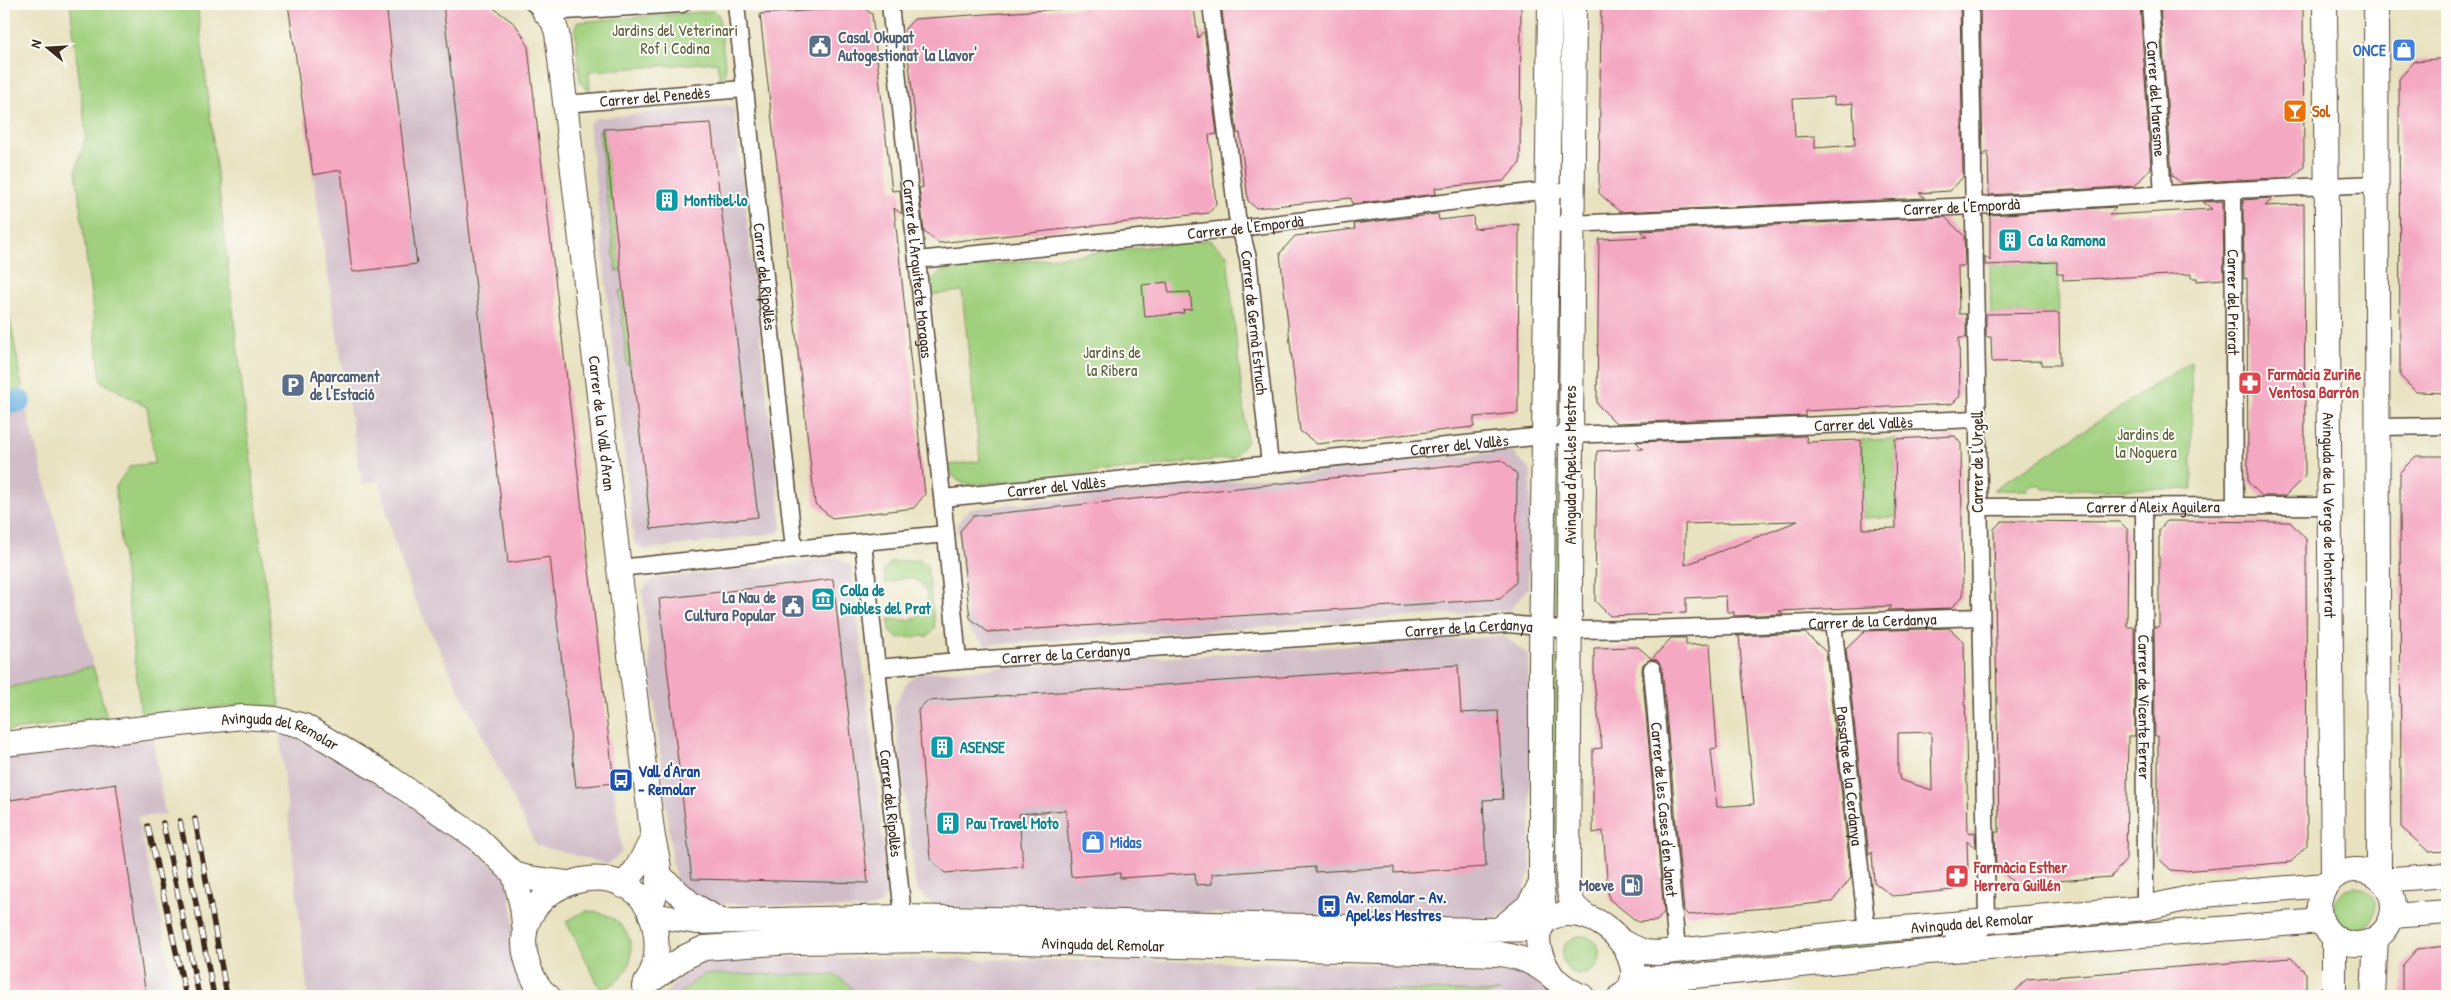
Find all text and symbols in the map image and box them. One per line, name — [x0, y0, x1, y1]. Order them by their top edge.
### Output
park label: Jardins del Veterinari Rof i Codina — [612, 19, 738, 59]
north arrow — [22, 22, 72, 72]
place label: Casal Okupat Autogestionat 'la Llavor' — [838, 26, 977, 67]
public building icon: Casal Okupat Autogestionat 'la Llavor' — [807, 33, 833, 59]
text: N — [25, 37, 46, 50]
shop icon: ONCE — [2391, 37, 2417, 63]
place label: ONCE — [2353, 39, 2387, 61]
street label: Carrer del Maresme — [2142, 40, 2171, 158]
street label: Carrer del Penedès — [599, 81, 711, 112]
bar icon: Sol — [2282, 98, 2308, 124]
place label: Sol — [2312, 100, 2331, 122]
street label: Carrer de l'Arquitecte Moragas — [898, 178, 938, 359]
building icon: Montibel·lo — [654, 187, 680, 213]
place label: Montibel·lo — [684, 189, 748, 211]
street label: Carrer de l'Empordà — [1903, 192, 2021, 220]
street label: Carrer de l'Empordà — [1186, 209, 1305, 244]
street label: Carrer del Ripollès — [748, 222, 782, 331]
building icon: Ca la Ramona — [1997, 227, 2023, 253]
place label: Ca la Ramona — [2028, 229, 2106, 251]
street label: Carrer de Germà Estruch — [1235, 248, 1274, 396]
street label: Carrer del Priorat — [2222, 249, 2245, 356]
park label: Jardins de la Ribera — [1083, 341, 1142, 381]
street label: Carrer de la Vall d'Aran — [583, 354, 621, 492]
place label: Farmàcia Zuriñe Ventosa Barrón — [2267, 363, 2362, 403]
place label: Aparcament de l'Estació — [310, 365, 380, 405]
pharmacy icon: Farmàcia Zuriñe Ventosa Barrón — [2237, 370, 2263, 396]
parking icon: Aparcament de l'Estació — [280, 372, 306, 398]
street label: Avinguda d'Apel·les Mestres — [1559, 386, 1581, 544]
street label: Carrer del Vallès — [1814, 411, 1913, 436]
street label: Carrer de l'Urgell — [1966, 411, 1988, 513]
street label: Avinguda de la Verge de Montserrat — [2318, 412, 2342, 618]
park label: Jardins de la Noguera — [2115, 423, 2177, 463]
street label: Carrer del Vallès — [1409, 429, 1510, 461]
street label: Carrer del Vallès — [1006, 470, 1107, 502]
street label: Carrer d'Aleix Aguilera — [2086, 495, 2220, 518]
place label: Colla de Diables del Prat — [840, 579, 931, 619]
place label: La Nau de Cultura Popular — [684, 586, 777, 627]
museum icon: Colla de Diables del Prat — [810, 586, 836, 612]
public building icon: La Nau de Cultura Popular — [780, 593, 806, 619]
street label: Carrer de la Cerdanya — [1808, 608, 1937, 634]
street label: Carrer de la Cerdanya — [1404, 613, 1534, 642]
street label: Carrer de Vicente Ferrer — [2133, 634, 2156, 780]
street label: Carrer de la Cerdanya — [1001, 638, 1131, 669]
street label: Passatge de la Cerdanya — [1831, 705, 1869, 847]
street label: Avinguda del Remolar — [220, 706, 343, 756]
street label: Carrer de les Cases d'en Janet — [1646, 721, 1683, 898]
building icon: ASENSE — [929, 734, 955, 760]
place label: ASENSE — [960, 736, 1006, 758]
street label: Carrer del Ripollès — [875, 748, 908, 858]
place label: Vall d'Aran - Remolar — [638, 760, 700, 800]
bus stop icon: Vall d'Aran - Remolar — [608, 767, 634, 793]
building icon: Pau Travel Moto — [935, 810, 961, 836]
place label: Pau Travel Moto — [966, 812, 1059, 834]
shop icon: Midas — [1080, 829, 1106, 855]
place label: Midas — [1110, 831, 1143, 853]
place label: Farmàcia Esther Herrera Guillén — [1973, 856, 2068, 896]
pharmacy icon: Farmàcia Esther Herrera Guillén — [1944, 863, 1970, 889]
fuel station icon: Moeve — [1619, 872, 1645, 898]
place label: Moeve — [1579, 874, 1615, 896]
place label: Av. Remolar - Av. Apel·les Mestres — [1346, 886, 1446, 927]
bus stop icon: Av. Remolar - Av. Apel·les Mestres — [1316, 893, 1342, 919]
street label: Avinguda del Remolar — [1910, 906, 2034, 938]
street label: Avinguda del Remolar — [1041, 931, 1165, 957]

